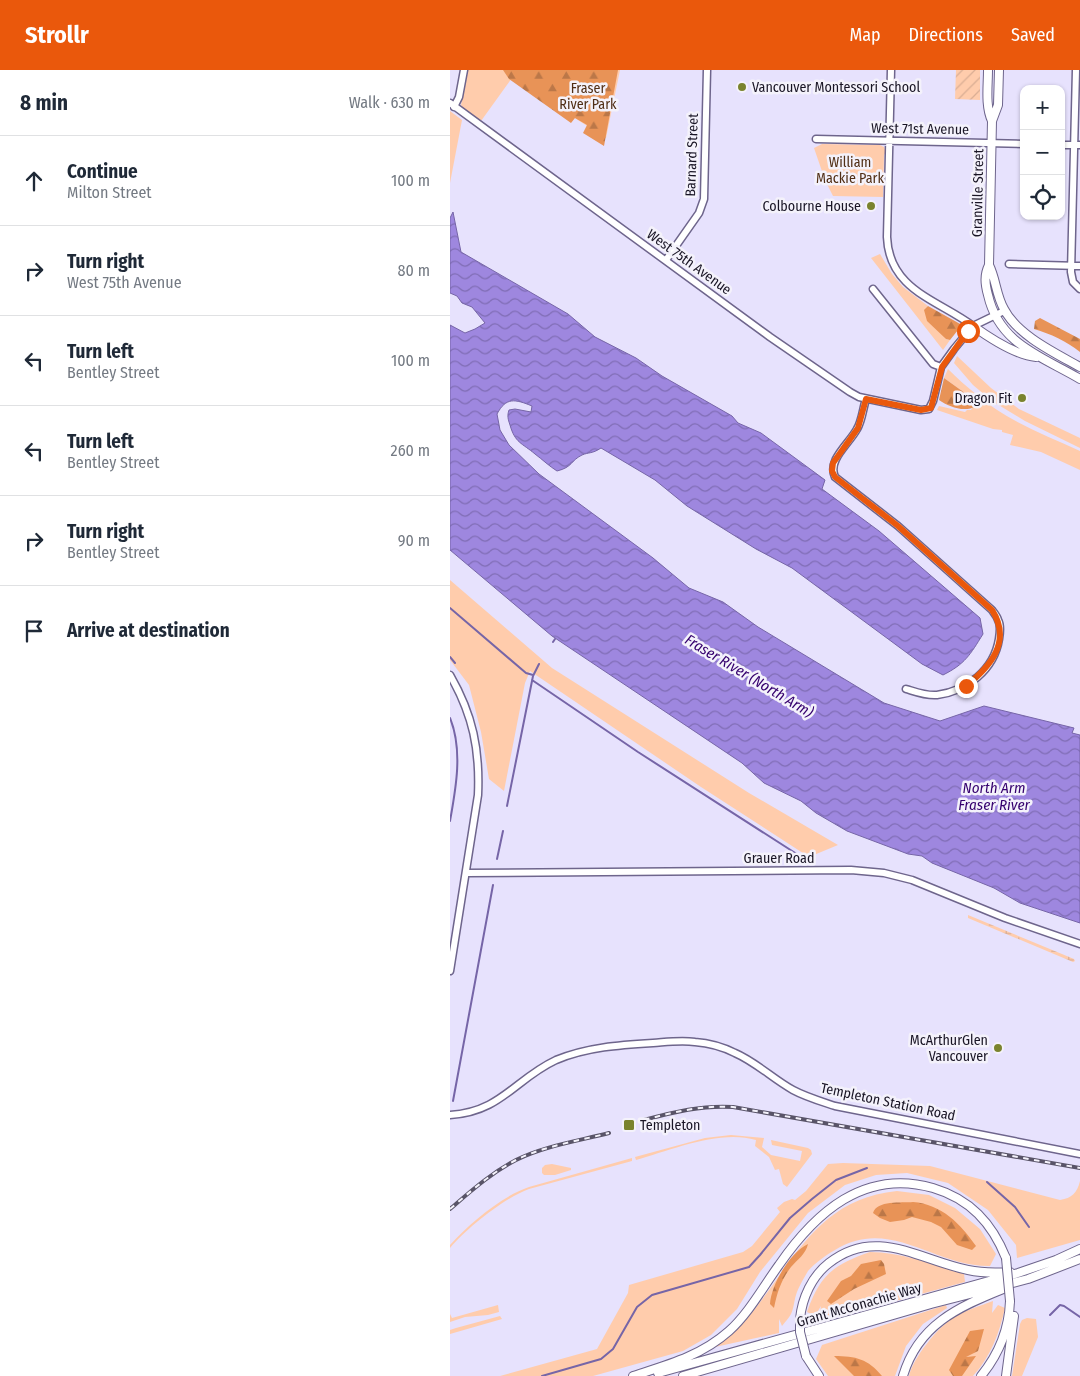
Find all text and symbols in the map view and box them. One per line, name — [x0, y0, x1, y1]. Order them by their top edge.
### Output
text: Strollr — [25, 21, 89, 49]
text: Map — [849, 24, 881, 46]
text: Directions — [909, 24, 983, 46]
text: Saved — [1011, 24, 1055, 46]
place label: Vancouver Montessori School — [752, 79, 920, 96]
park label: Fraser River Park — [559, 80, 617, 113]
marker: Vancouver Montessori School — [736, 81, 748, 93]
map controls — [1020, 85, 1065, 220]
button: + — [1020, 85, 1065, 130]
text: 8 min — [20, 90, 68, 116]
text: Walk · 630 m — [349, 93, 430, 112]
street label: Barnard Street — [682, 113, 702, 197]
street label: West 71st Avenue — [871, 120, 969, 138]
button: − — [1020, 130, 1065, 175]
street label: Granville Street — [969, 148, 987, 237]
park label: William Mackie Park — [816, 154, 884, 187]
text: Continue — [67, 160, 138, 183]
icon: ahead — [20, 167, 48, 195]
text: 100 m — [391, 171, 430, 190]
button: locate — [1020, 175, 1065, 220]
text: Milton Street — [67, 183, 152, 202]
place label: Colbourne House — [762, 198, 861, 215]
marker: Colbourne House — [865, 200, 877, 212]
street label: West 75th Avenue — [643, 226, 735, 298]
text: Turn right — [67, 250, 144, 273]
icon: right — [20, 257, 48, 285]
text: 80 m — [398, 261, 430, 280]
text: West 75th Avenue — [67, 273, 182, 292]
route start — [957, 320, 980, 343]
text: Turn left — [67, 340, 134, 363]
icon: left — [20, 347, 48, 375]
text: 100 m — [391, 351, 430, 370]
text: Bentley Street — [67, 363, 159, 382]
place label: Dragon Fit — [955, 390, 1012, 407]
marker: Dragon Fit — [1016, 392, 1028, 404]
text: Turn left — [67, 430, 134, 453]
icon: left — [20, 437, 48, 465]
text: 260 m — [391, 441, 430, 460]
text: Bentley Street — [67, 453, 159, 472]
text: Turn right — [67, 520, 144, 543]
icon: right — [20, 527, 48, 555]
text: 90 m — [398, 531, 430, 550]
text: Bentley Street — [67, 543, 159, 562]
icon: arrive — [20, 617, 48, 645]
text: Arrive at destination — [67, 619, 230, 642]
water label: Fraser River (North Arm) — [682, 631, 817, 722]
route end — [955, 675, 978, 698]
water label: North Arm Fraser River — [958, 779, 1031, 814]
street label: Grauer Road — [744, 850, 814, 867]
place label: McArthurGlen Vancouver — [910, 1032, 988, 1065]
marker: McArthurGlen Vancouver — [992, 1042, 1004, 1054]
street label: Templeton Station Road — [819, 1079, 957, 1125]
place label: Templeton — [640, 1117, 701, 1134]
marker: Templeton — [622, 1118, 636, 1132]
street label: Grant McConachie Way — [795, 1279, 924, 1331]

